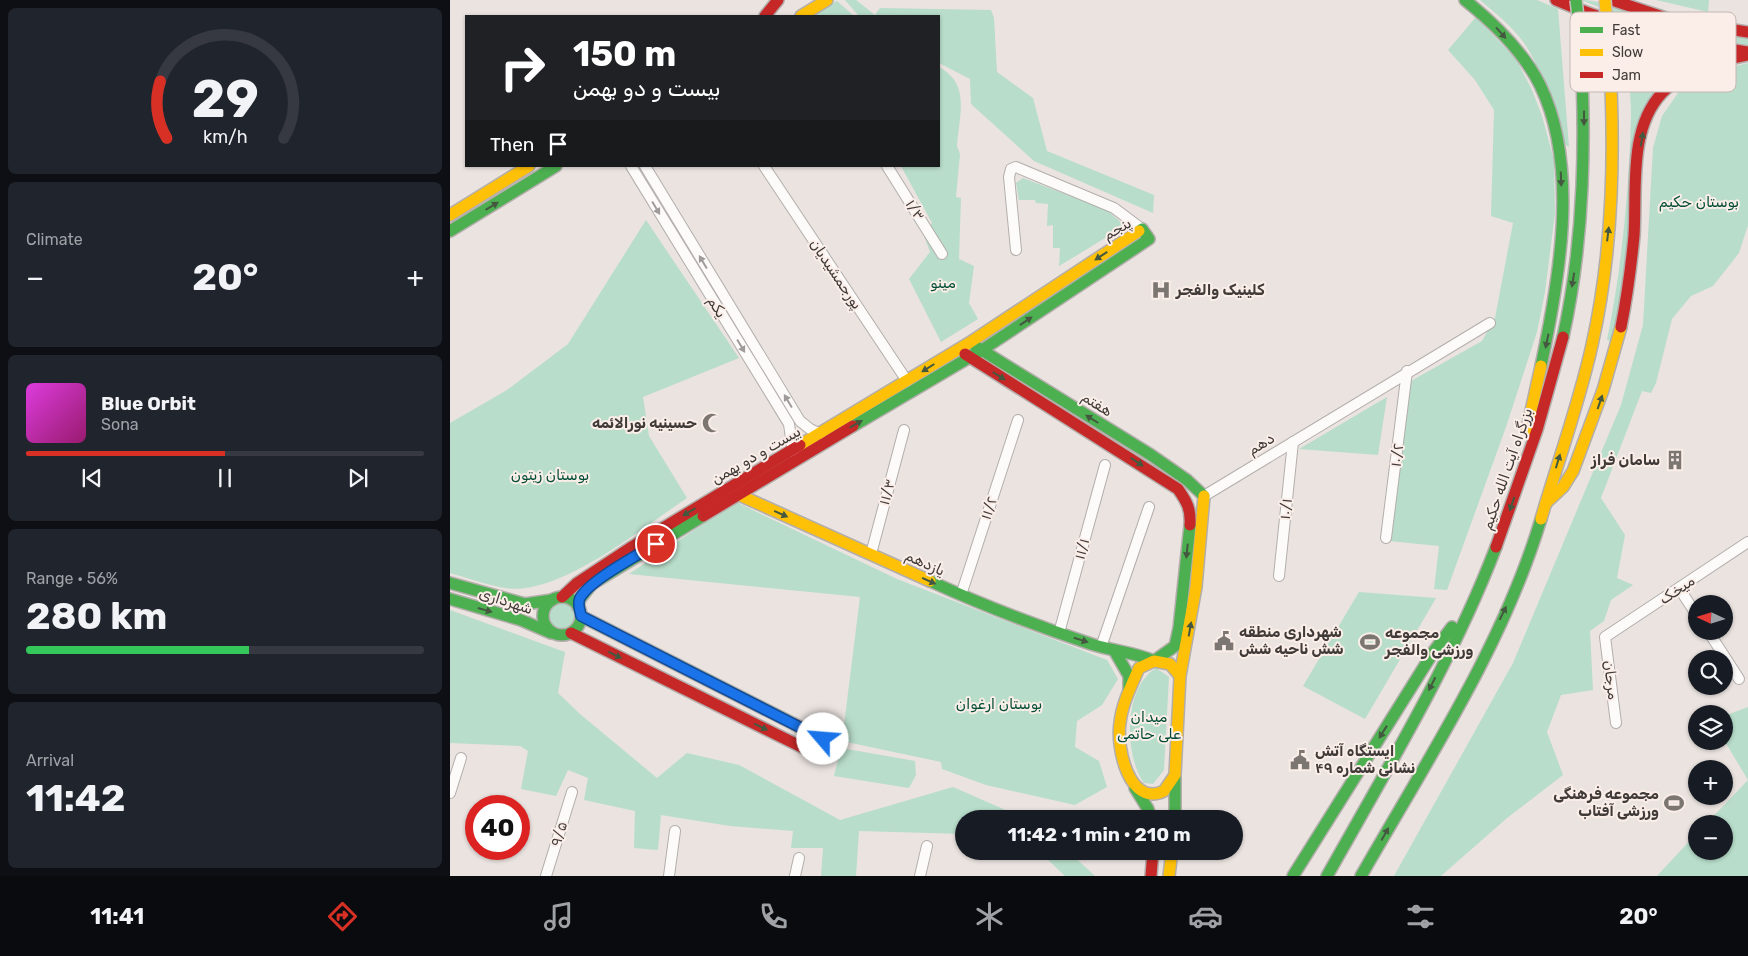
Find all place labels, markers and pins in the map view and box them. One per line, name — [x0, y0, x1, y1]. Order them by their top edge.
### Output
hospital icon: کلینیک والفجر — [1150, 279, 1172, 301]
place label: کلینیک والفجر — [1175, 281, 1265, 299]
mosque icon: حسینیه نورالائمه — [701, 412, 723, 434]
place label: حسینیه نورالائمه — [592, 414, 697, 432]
building icon: سامان فراز — [1664, 449, 1686, 471]
place label: سامان فراز — [1590, 451, 1660, 469]
pin — [635, 523, 677, 565]
place label: شهرداری منطقه شش ناحیه شش — [1239, 623, 1344, 658]
place label: مجموعه ورزشی والفجر — [1384, 624, 1473, 659]
public building icon: شهرداری منطقه شش ناحیه شش — [1213, 630, 1235, 652]
sports icon: مجموعه ورزشی والفجر — [1359, 631, 1381, 653]
place label: ایستگاه آتش نشانی شماره ۴۹ — [1315, 742, 1415, 777]
public building icon: ایستگاه آتش نشانی شماره ۴۹ — [1289, 749, 1311, 771]
place label: مجموعه فرهنگی ورزشی آفتاب — [1553, 785, 1659, 820]
sports icon: مجموعه فرهنگی ورزشی آفتاب — [1663, 792, 1685, 814]

